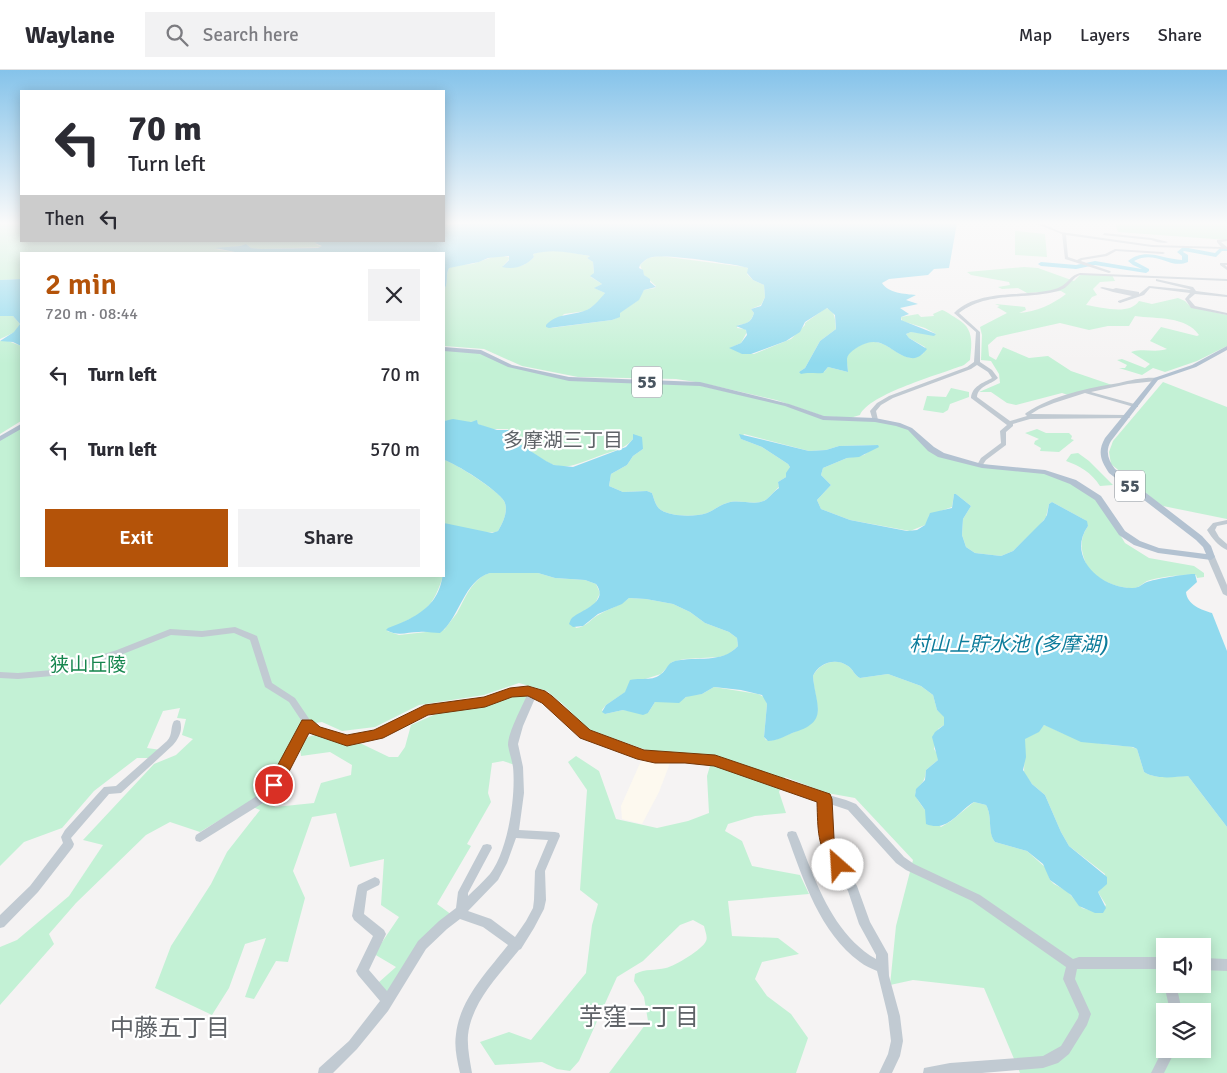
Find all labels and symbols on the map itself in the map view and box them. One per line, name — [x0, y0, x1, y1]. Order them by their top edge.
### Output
road number: 55 — [632, 366, 662, 398]
district label: 多摩湖三丁目 — [503, 428, 623, 453]
road number: 55 — [1115, 471, 1145, 502]
water label: 村山上貯水池 (多摩湖) — [909, 632, 1108, 657]
park label: 狭山丘陵 — [50, 653, 126, 677]
pin — [253, 764, 295, 806]
position arrow — [811, 838, 863, 890]
district label: 芋窪二丁目 — [579, 1002, 699, 1032]
district label: 中藤五丁目 — [110, 1013, 230, 1043]

